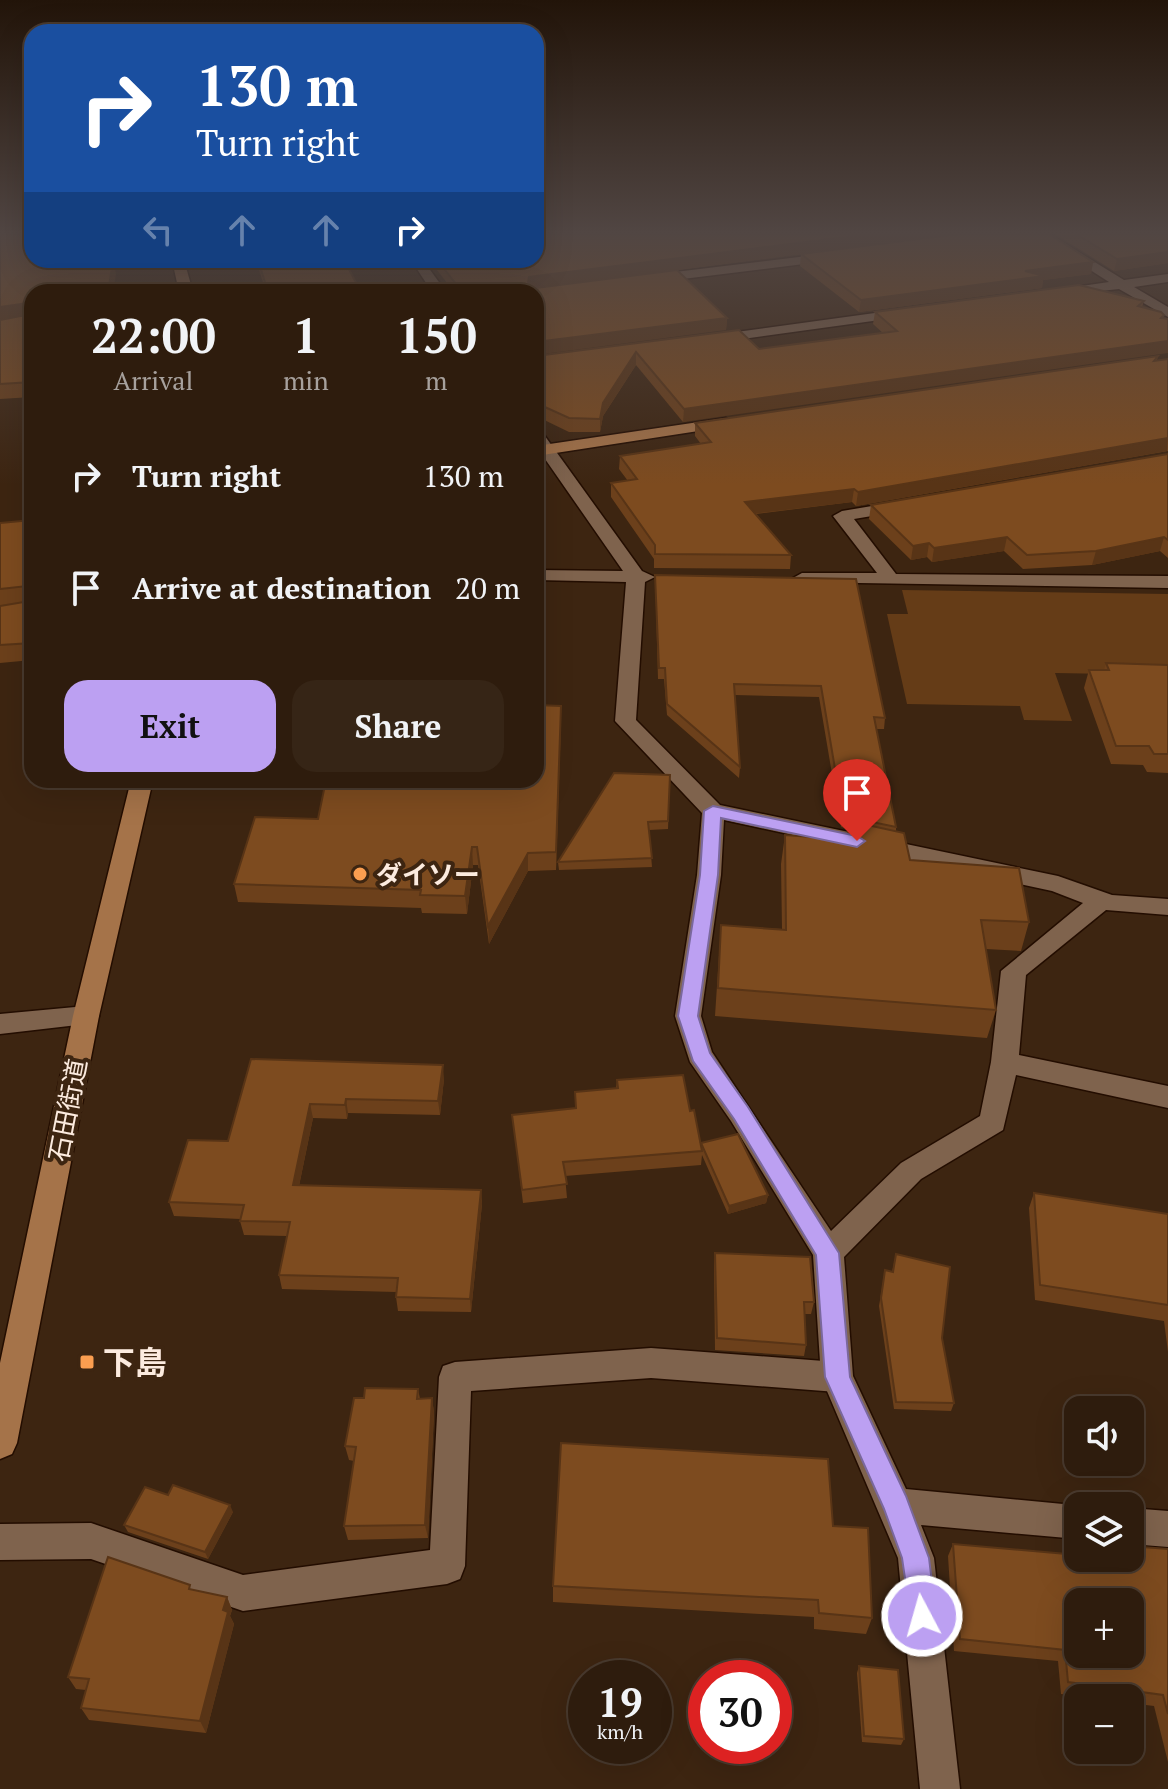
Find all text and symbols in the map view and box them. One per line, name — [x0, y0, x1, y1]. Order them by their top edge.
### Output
text: 130 m — [196, 48, 358, 122]
icon: right — [64, 56, 168, 160]
text: Turn right — [196, 119, 360, 166]
icon: left — [136, 208, 180, 252]
icon: ahead — [220, 208, 264, 252]
icon: ahead — [304, 208, 348, 252]
icon: right — [388, 208, 432, 252]
text: 22:00 — [91, 303, 216, 367]
text: 1 — [292, 303, 319, 367]
text: 150 — [396, 303, 477, 367]
text: Arrival — [114, 363, 193, 397]
text: min — [283, 363, 329, 397]
text: m — [425, 363, 448, 397]
icon: right — [64, 454, 108, 498]
text: Turn right — [132, 456, 281, 496]
text: 130 m — [423, 456, 504, 496]
icon: arrive — [64, 566, 108, 610]
text: Arrive at destination — [132, 568, 431, 608]
text: 20 m — [455, 568, 520, 608]
button: Exit — [64, 680, 276, 772]
button: Share — [292, 680, 504, 772]
pin — [823, 759, 891, 841]
icon: arrive — [835, 771, 879, 815]
place label: ダイソー — [376, 857, 480, 891]
marker: ダイソー — [351, 865, 369, 883]
street label: 石田街道 — [40, 1056, 94, 1164]
place label: 下島 — [103, 1341, 167, 1383]
marker: 下島 — [78, 1353, 96, 1371]
map controls — [1064, 1396, 1144, 1764]
button: sound — [1064, 1396, 1144, 1476]
button: layers — [1064, 1492, 1144, 1572]
position arrow — [880, 1574, 964, 1658]
button: + — [1064, 1588, 1144, 1668]
speed limit sign: 30 — [688, 1660, 792, 1764]
text: 19 — [597, 1675, 643, 1728]
button: − — [1064, 1684, 1144, 1764]
text: km/h — [597, 1718, 643, 1745]

